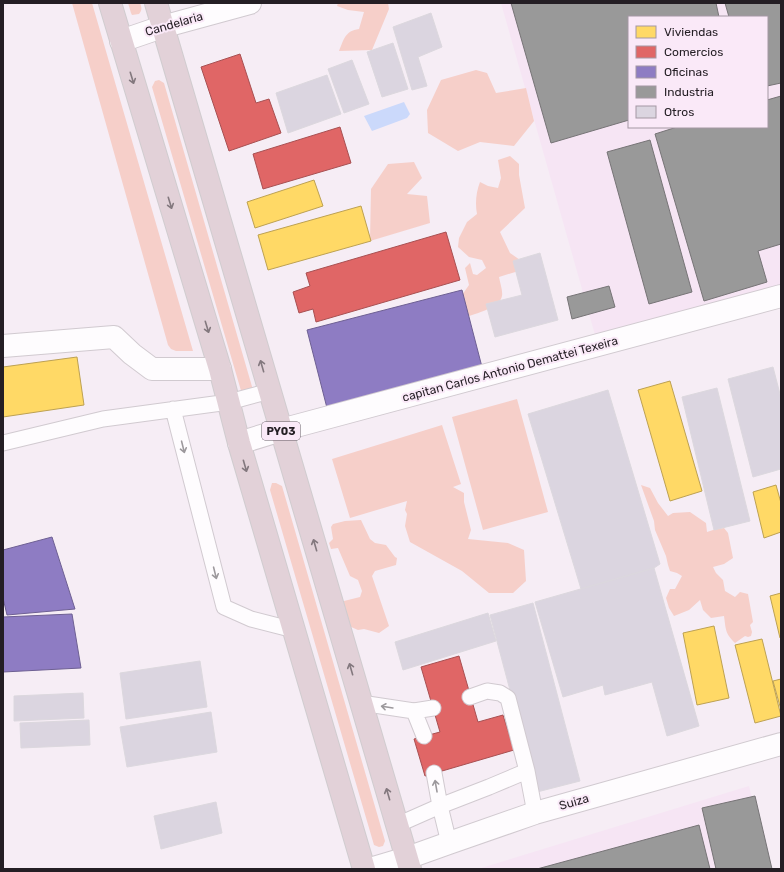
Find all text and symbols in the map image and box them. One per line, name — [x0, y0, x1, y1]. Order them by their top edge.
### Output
street label: Candelaria — [144, 9, 204, 39]
legend — [628, 16, 768, 128]
text: Viviendas — [664, 25, 718, 39]
text: Comercios — [664, 45, 723, 59]
text: Oficinas — [664, 65, 708, 79]
one-way arrow — [129, 71, 136, 84]
text: Industria — [664, 85, 714, 99]
text: Otros — [664, 105, 694, 119]
one-way arrow — [167, 196, 174, 209]
one-way arrow — [204, 320, 211, 333]
street label: capitan Carlos Antonio Demattei Texeira — [401, 333, 619, 405]
one-way arrow — [258, 360, 265, 373]
road number: PY03 — [262, 422, 300, 440]
one-way arrow — [180, 440, 187, 453]
one-way arrow — [242, 459, 249, 472]
one-way arrow — [311, 538, 318, 551]
one-way arrow — [212, 566, 219, 579]
one-way arrow — [347, 663, 354, 676]
one-way arrow — [381, 703, 394, 711]
one-way arrow — [432, 780, 440, 793]
one-way arrow — [384, 788, 391, 801]
street label: Suiza — [557, 791, 591, 813]

